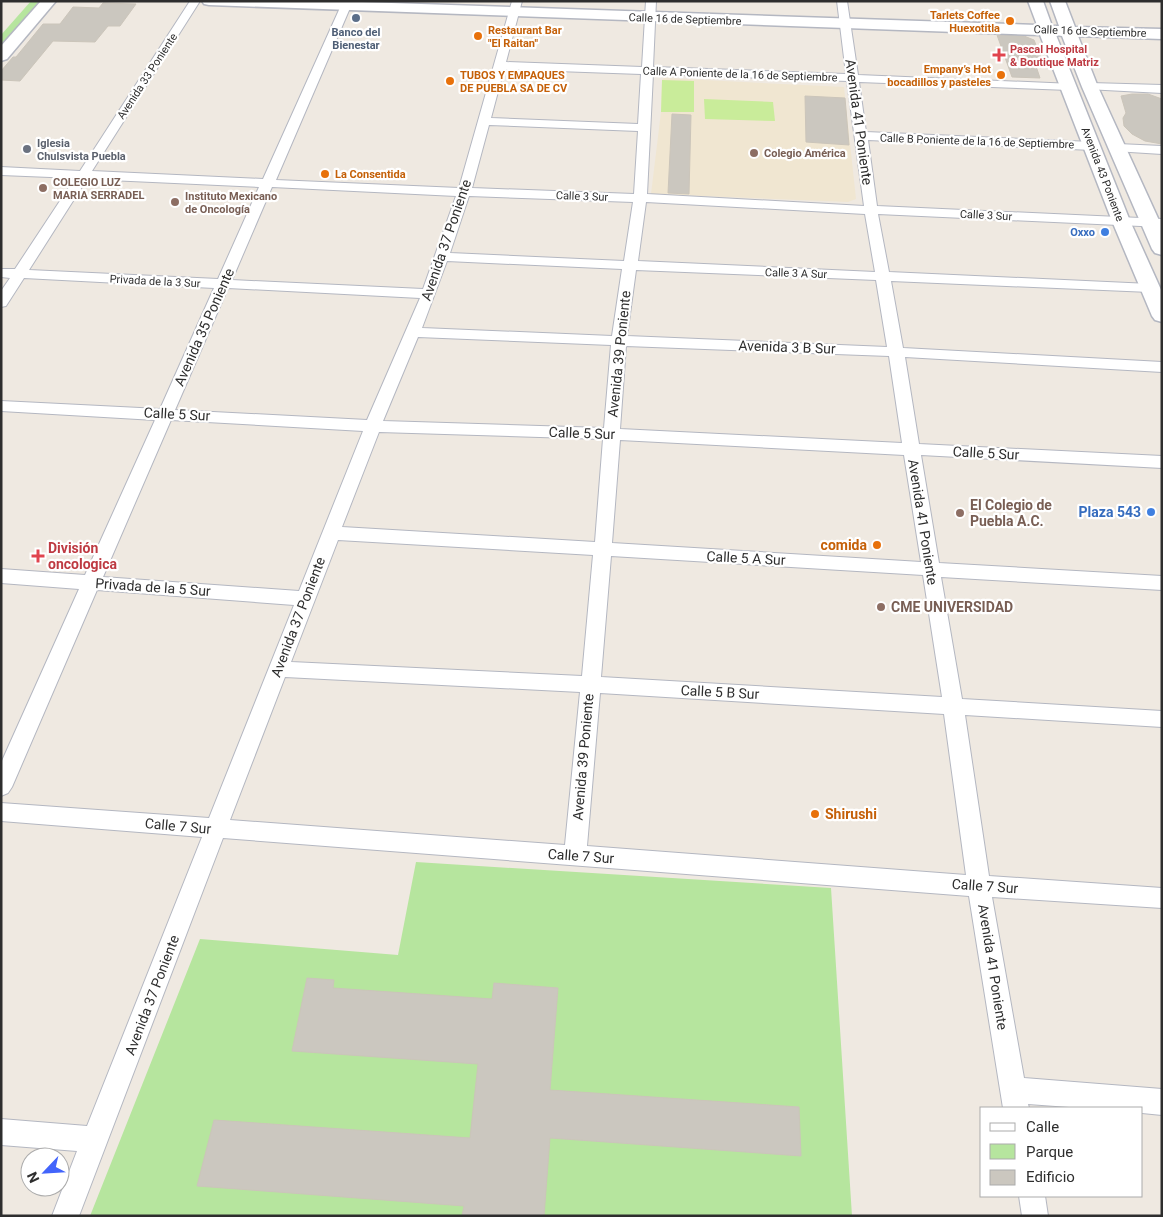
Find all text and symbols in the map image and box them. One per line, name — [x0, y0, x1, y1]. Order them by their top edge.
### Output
place label: Tarlets Coffee Huexotitla — [930, 9, 1000, 35]
street label: Calle 16 de Septiembre — [628, 11, 742, 28]
marker: Banco del Bienestar — [350, 12, 362, 24]
marker: Tarlets Coffee Huexotitla — [1004, 15, 1016, 27]
street label: Calle 16 de Septiembre — [1033, 23, 1147, 40]
place label: Restaurant Bar "El Raitan" — [488, 24, 562, 50]
place label: Banco del Bienestar — [332, 26, 380, 52]
marker: Restaurant Bar "El Raitan" — [472, 30, 484, 42]
street label: Avenida 33 Poniente — [115, 31, 180, 122]
place label: Pascal Hospital & Boutique Matriz — [1010, 43, 1099, 69]
marker: Pascal Hospital & Boutique Matriz — [992, 48, 1006, 62]
street label: Avenida 41 Poniente — [842, 58, 876, 186]
place label: Empany’s Hot bocadillos y pasteles — [887, 63, 991, 89]
street label: Calle A Poniente de la 16 de Septiembre — [642, 65, 838, 84]
place label: TUBOS Y EMPAQUES DE PUEBLA SA DE CV — [460, 69, 568, 95]
marker: Empany’s Hot bocadillos y pasteles — [995, 69, 1007, 81]
marker: TUBOS Y EMPAQUES DE PUEBLA SA DE CV — [444, 75, 456, 87]
street label: Avenida 43 Poniente — [1079, 125, 1127, 223]
street label: Calle B Poniente de la 16 de Septiembre — [880, 132, 1075, 151]
place label: Iglesia Chulsvista Puebla — [37, 137, 126, 163]
marker: Iglesia Chulsvista Puebla — [21, 143, 33, 155]
marker: Colegio América — [748, 147, 760, 159]
place label: Colegio América — [764, 147, 846, 160]
marker: La Consentida — [319, 168, 331, 180]
place label: La Consentida — [335, 168, 406, 181]
place label: COLEGIO LUZ MARIA SERRADEL — [53, 176, 144, 202]
street label: Avenida 37 Poniente — [418, 177, 474, 303]
marker: COLEGIO LUZ MARIA SERRADEL — [37, 182, 49, 194]
street label: Calle 3 Sur — [556, 189, 609, 204]
place label: Instituto Mexicano de Oncología — [185, 190, 277, 216]
marker: Instituto Mexicano de Oncología — [169, 196, 181, 208]
street label: Calle 3 Sur — [960, 208, 1013, 223]
place label: Oxxo — [1070, 226, 1095, 239]
marker: Oxxo — [1099, 226, 1111, 238]
street label: Avenida 35 Poniente — [171, 266, 237, 388]
street label: Calle 3 A Sur — [765, 266, 828, 281]
street label: Privada de la 3 Sur — [109, 273, 201, 290]
street label: Avenida 39 Poniente — [604, 290, 634, 418]
street label: Avenida 3 B Sur — [738, 337, 836, 357]
street label: Calle 5 Sur — [143, 404, 211, 424]
street label: Calle 5 Sur — [548, 424, 616, 442]
street label: Calle 5 Sur — [952, 443, 1020, 463]
street label: Avenida 41 Poniente — [905, 458, 941, 586]
place label: El Colegio de Puebla A.C. — [970, 497, 1052, 529]
place label: Plaza 543 — [1079, 504, 1141, 520]
marker: Plaza 543 — [1145, 506, 1157, 518]
marker: El Colegio de Puebla A.C. — [954, 507, 966, 519]
place label: comida — [821, 537, 868, 553]
marker: comida — [871, 539, 883, 551]
place label: División oncologica — [48, 540, 118, 572]
street label: Calle 5 A Sur — [706, 548, 786, 568]
marker: División oncologica — [32, 550, 44, 562]
street label: Avenida 37 Poniente — [268, 555, 328, 679]
street label: Privada de la 5 Sur — [95, 575, 211, 599]
place label: CME UNIVERSIDAD — [891, 599, 1013, 615]
marker: CME UNIVERSIDAD — [875, 601, 887, 613]
street label: Calle 5 B Sur — [680, 682, 760, 702]
street label: Avenida 39 Poniente — [569, 693, 597, 821]
place label: Shirushi — [825, 806, 877, 822]
marker: Shirushi — [809, 808, 821, 820]
street label: Calle 7 Sur — [144, 815, 212, 837]
street label: Calle 7 Sur — [547, 846, 615, 866]
street label: Calle 7 Sur — [951, 876, 1019, 896]
street label: Avenida 41 Poniente — [975, 903, 1011, 1031]
street label: Avenida 37 Poniente — [122, 933, 182, 1057]
legend — [980, 1107, 1143, 1197]
text: Calle — [1026, 1118, 1059, 1136]
text: Parque — [1026, 1143, 1073, 1161]
north arrow — [20, 1147, 70, 1197]
text: Edificio — [1026, 1168, 1075, 1186]
text: N — [24, 1170, 43, 1185]

